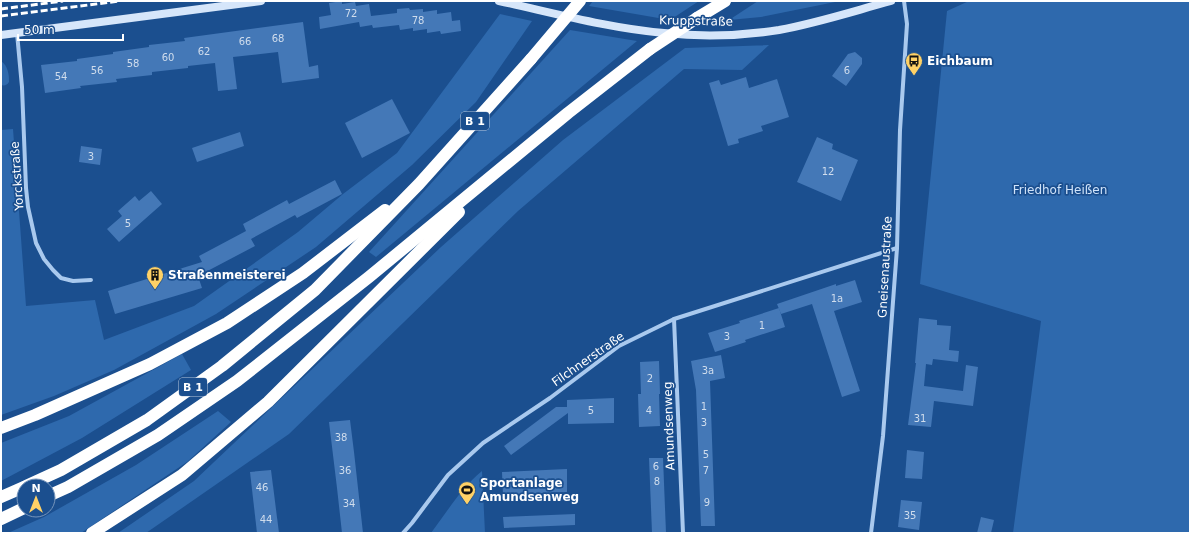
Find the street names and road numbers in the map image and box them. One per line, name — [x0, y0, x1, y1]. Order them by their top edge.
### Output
street label: Kruppstraße — [659, 13, 733, 29]
road number: B 1 — [461, 112, 489, 130]
street label: Yorckstraße — [8, 141, 26, 212]
street label: Gneisenaustraße — [875, 216, 895, 318]
street label: Filchnerstraße — [549, 329, 627, 389]
road number: B 1 — [179, 378, 207, 396]
street label: Amundsenweg — [660, 381, 678, 471]

